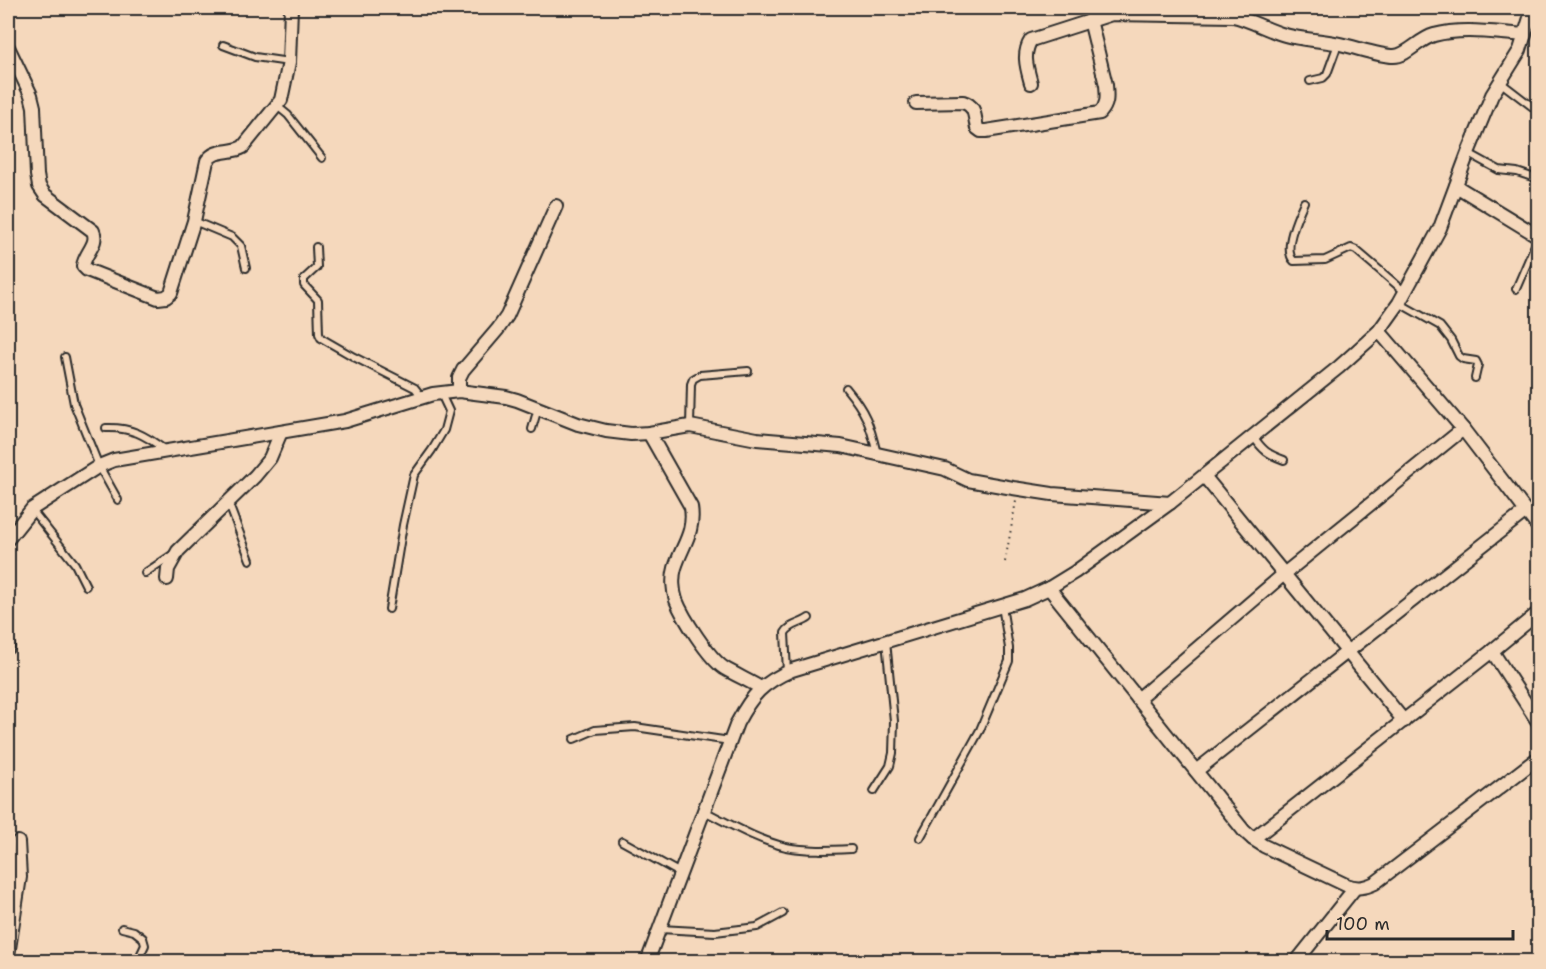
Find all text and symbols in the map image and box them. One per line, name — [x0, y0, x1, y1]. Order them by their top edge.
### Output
scale bar — [1327, 903, 1513, 941]
text: 100 m — [1336, 912, 1390, 936]

